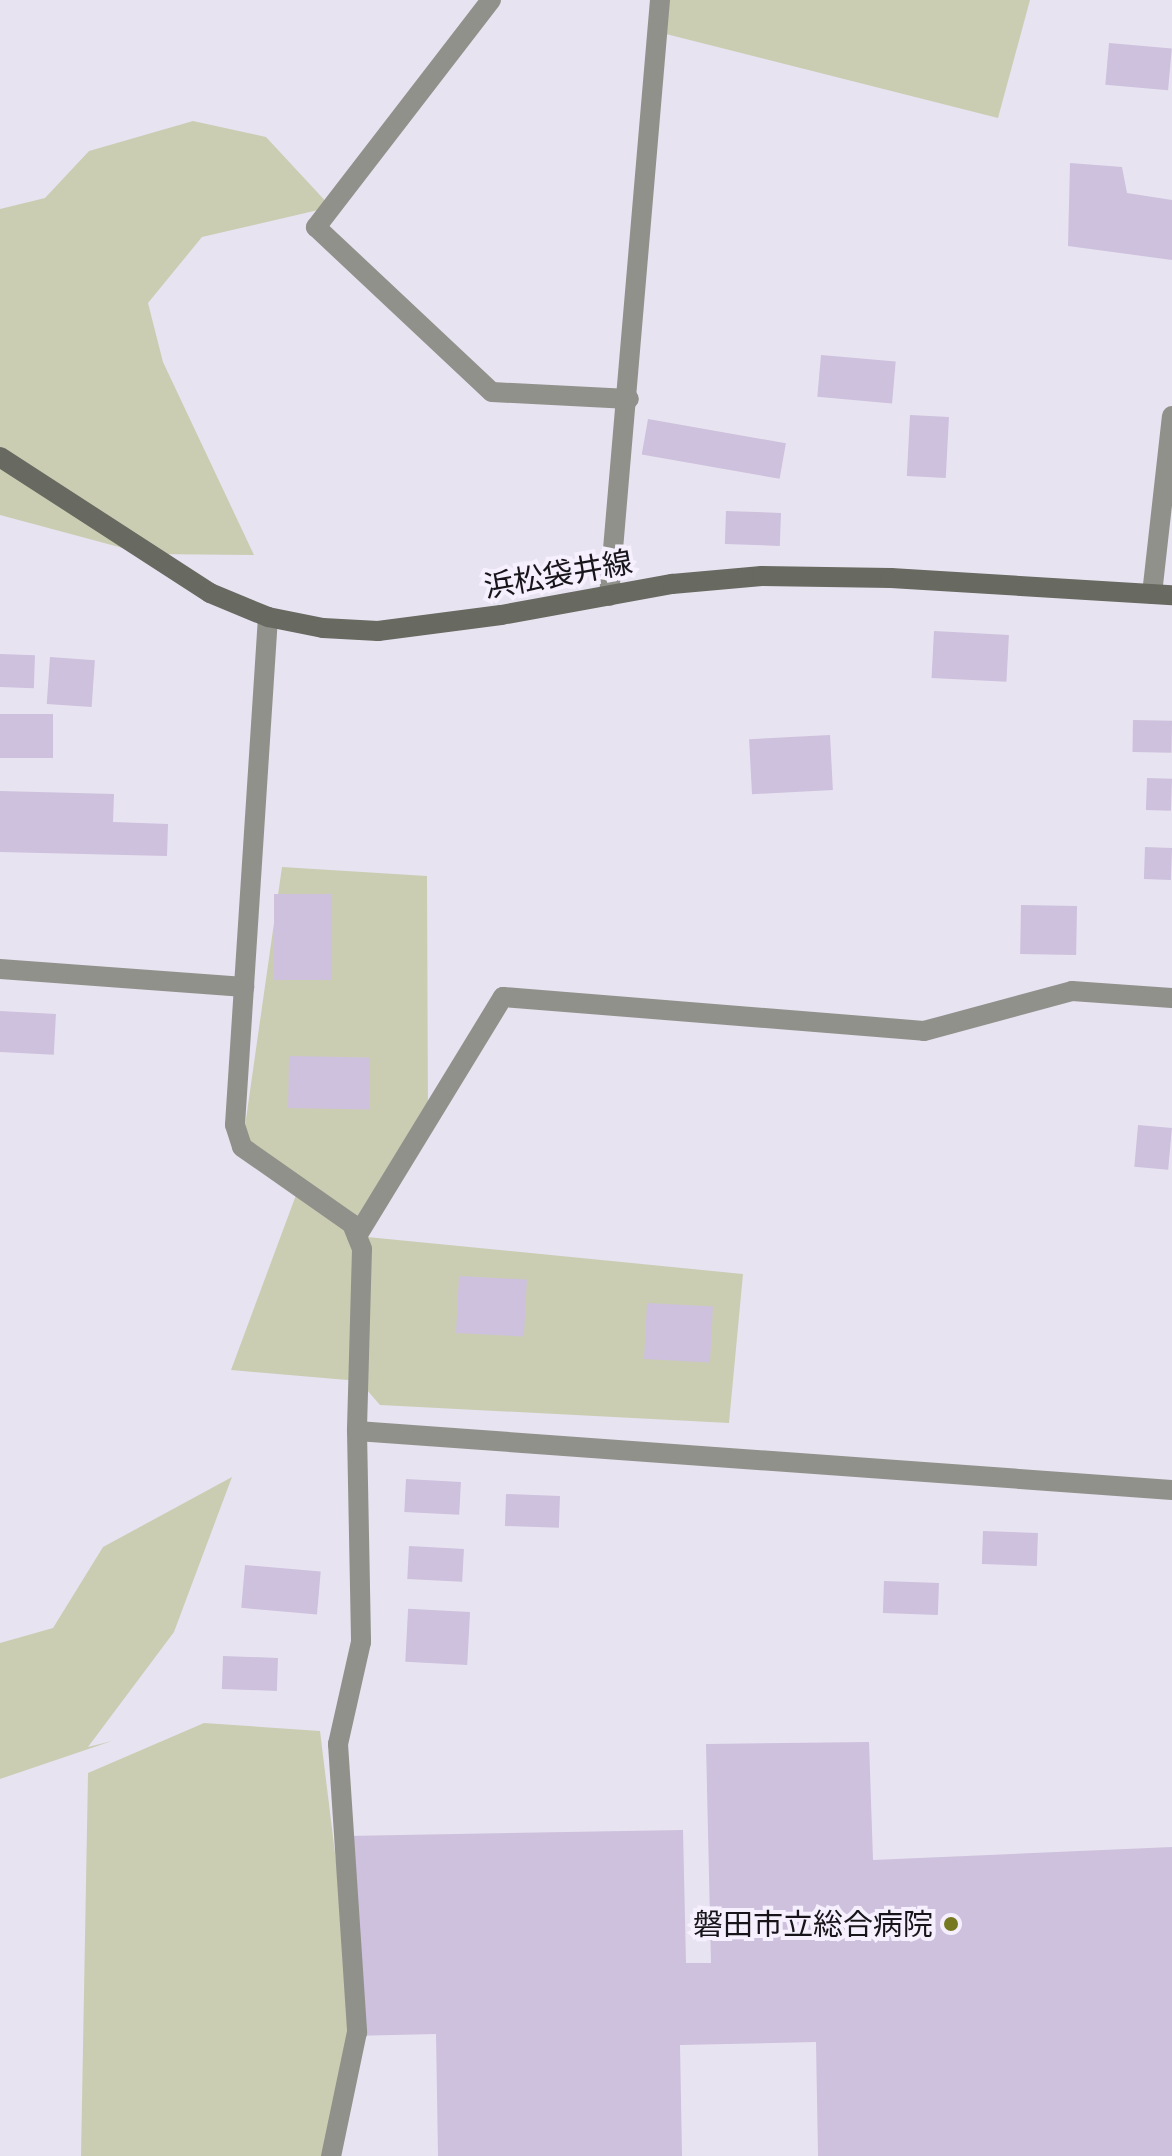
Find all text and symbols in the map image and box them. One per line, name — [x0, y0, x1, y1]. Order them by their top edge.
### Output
street label: 浜松袋井線 — [481, 543, 635, 605]
place label: 磐田市立総合病院 — [693, 1906, 933, 1942]
marker: 磐田市立総合病院 — [940, 1913, 962, 1935]

